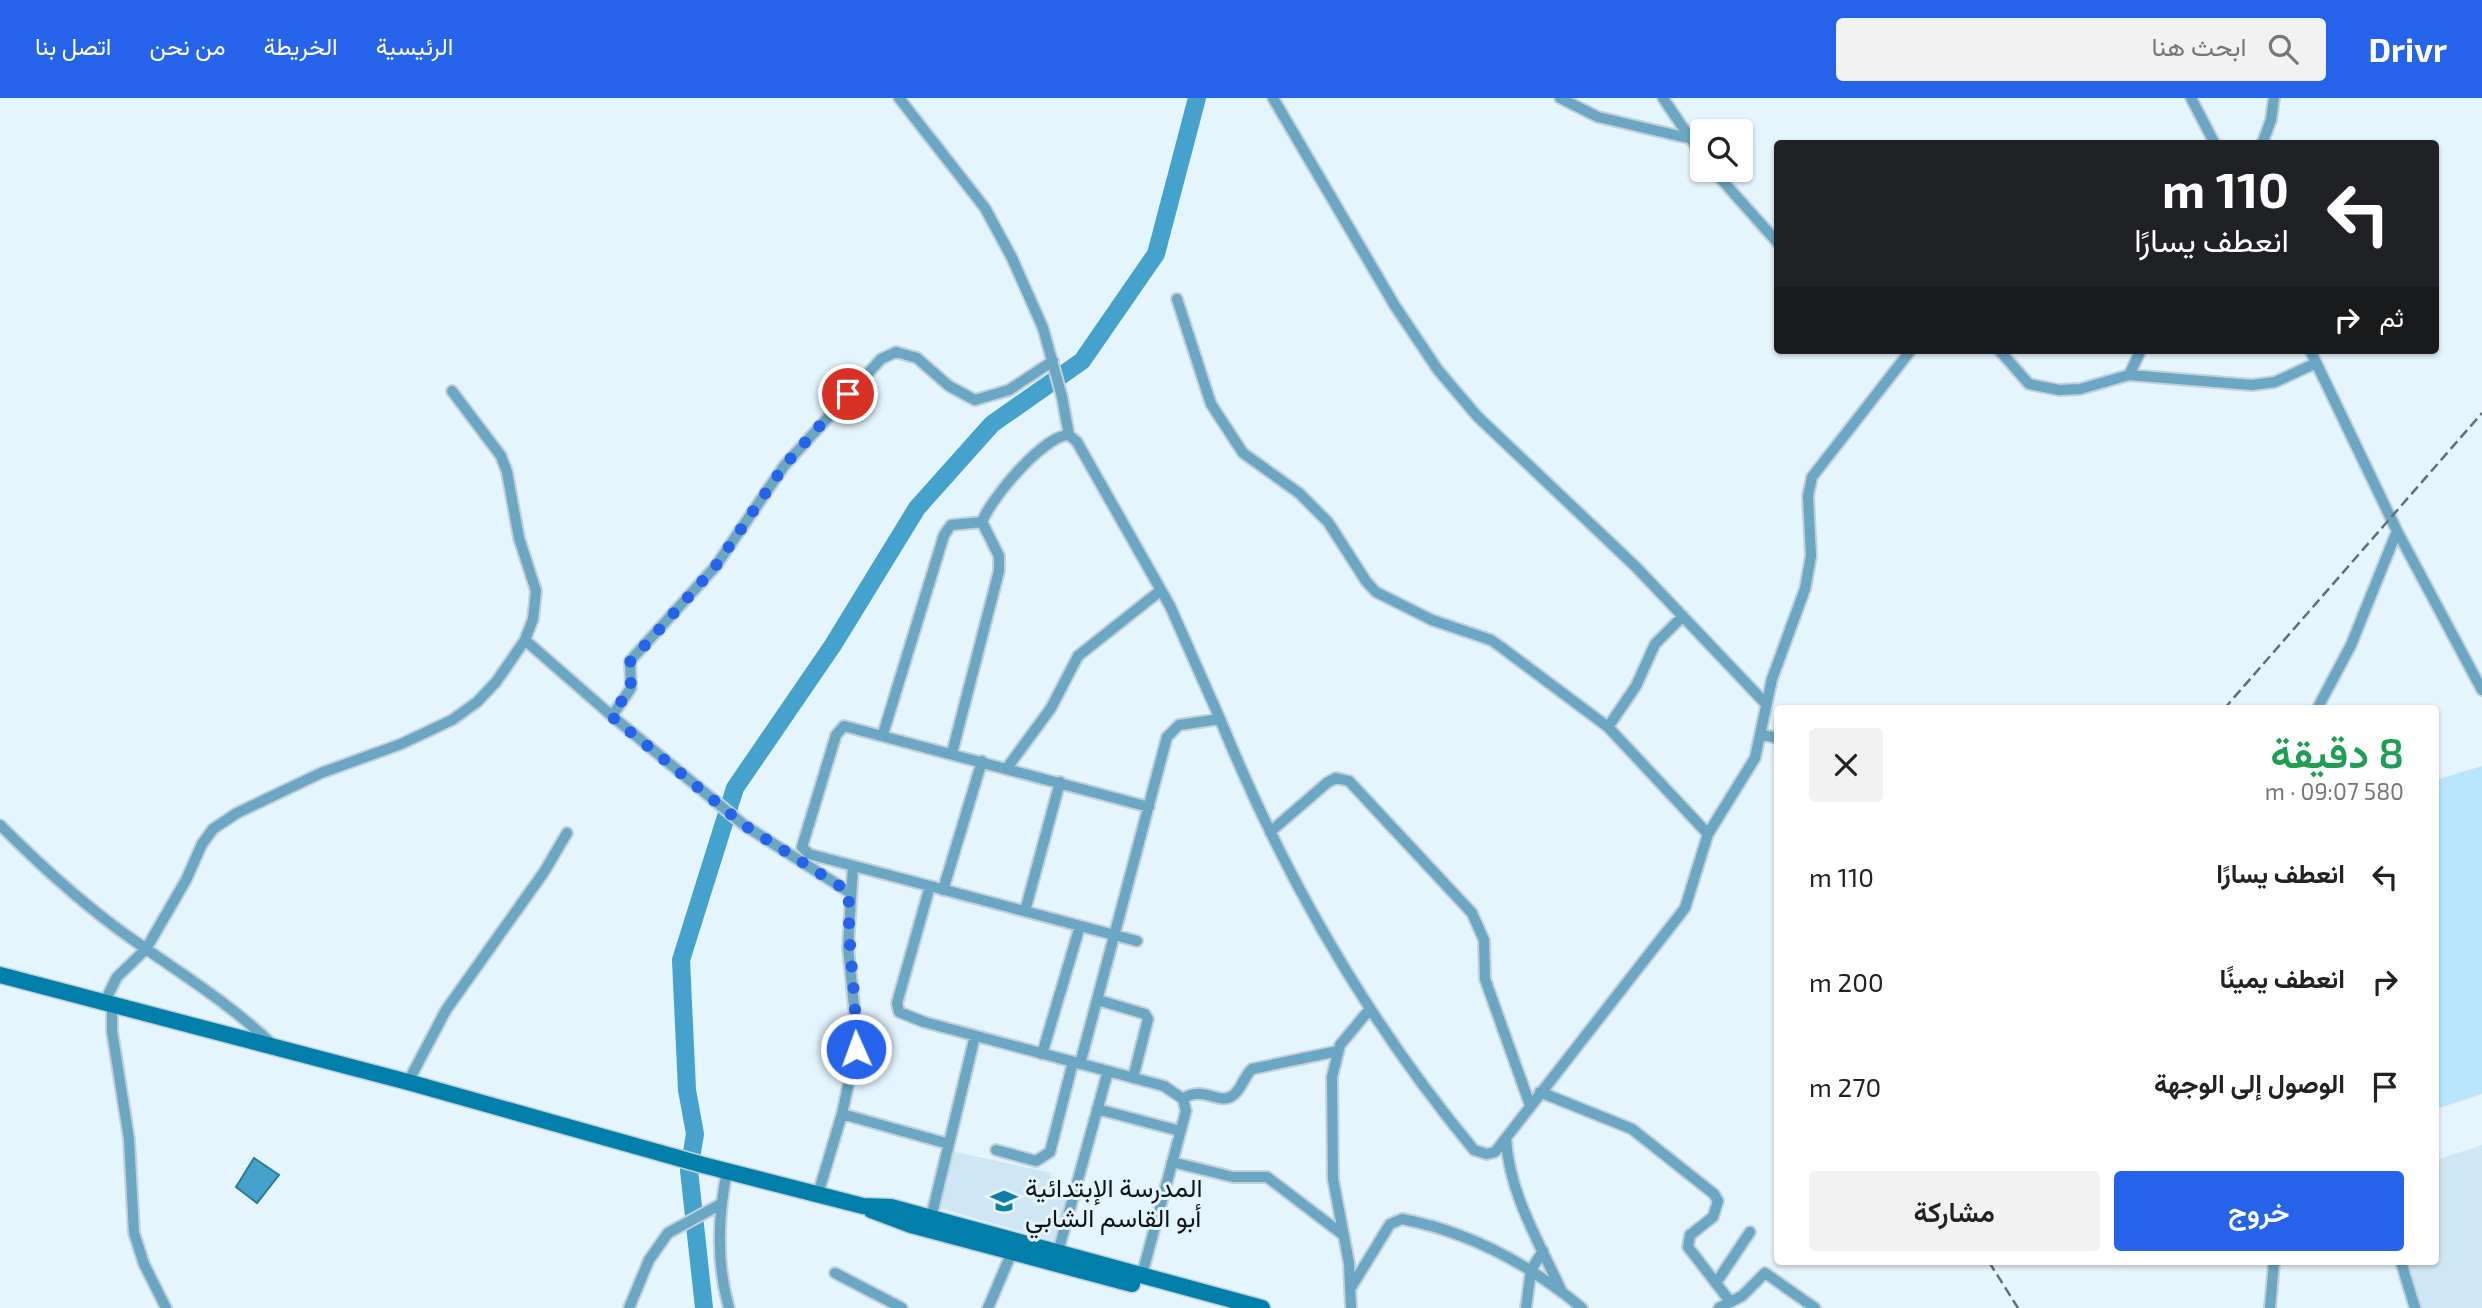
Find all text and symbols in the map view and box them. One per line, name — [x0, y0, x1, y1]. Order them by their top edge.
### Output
search box — [1836, 18, 2326, 81]
text: Drivr — [2368, 29, 2447, 69]
text: ابحث هنا — [2151, 30, 2246, 61]
icon: search — [2264, 30, 2302, 68]
text: اتصل بنا — [35, 31, 111, 60]
text: من نحن — [149, 31, 225, 60]
text: الخريطة — [263, 31, 338, 60]
text: الرئيسية — [376, 31, 453, 60]
map controls — [1690, 119, 1753, 182]
button: search — [1690, 119, 1753, 182]
text: 110 m — [2162, 159, 2289, 218]
icon: left — [2313, 168, 2404, 259]
text: انعطف يسارًا — [2134, 220, 2289, 258]
icon: right — [2328, 301, 2366, 339]
text: ثم — [2380, 301, 2404, 332]
pin — [818, 364, 878, 424]
icon: arrive — [829, 375, 867, 413]
text: 8 دقيقة — [2270, 726, 2404, 776]
button: close — [1809, 728, 1883, 802]
text: 580 m · 09:07 — [2265, 777, 2404, 805]
text: انعطف يسارًا — [2216, 857, 2345, 888]
icon: left — [2366, 858, 2404, 896]
text: 110 m — [1809, 861, 1874, 892]
text: انعطف يمينًا — [2220, 962, 2345, 993]
icon: right — [2366, 963, 2404, 1001]
text: 200 m — [1809, 966, 1884, 997]
position arrow — [819, 1012, 893, 1086]
text: الوصول إلى الوجهة — [2154, 1067, 2345, 1098]
icon: arrive — [2366, 1068, 2404, 1106]
text: 270 m — [1809, 1071, 1881, 1102]
place label: المدرسة الإبتدائية أبو القاسم الشابي — [1025, 1171, 1202, 1239]
button: مشاركة — [1809, 1171, 2100, 1251]
button: خروج — [2114, 1171, 2404, 1251]
school or university icon: المدرسة الإبتدائية أبو القاسم الشابي — [989, 1186, 1019, 1216]

